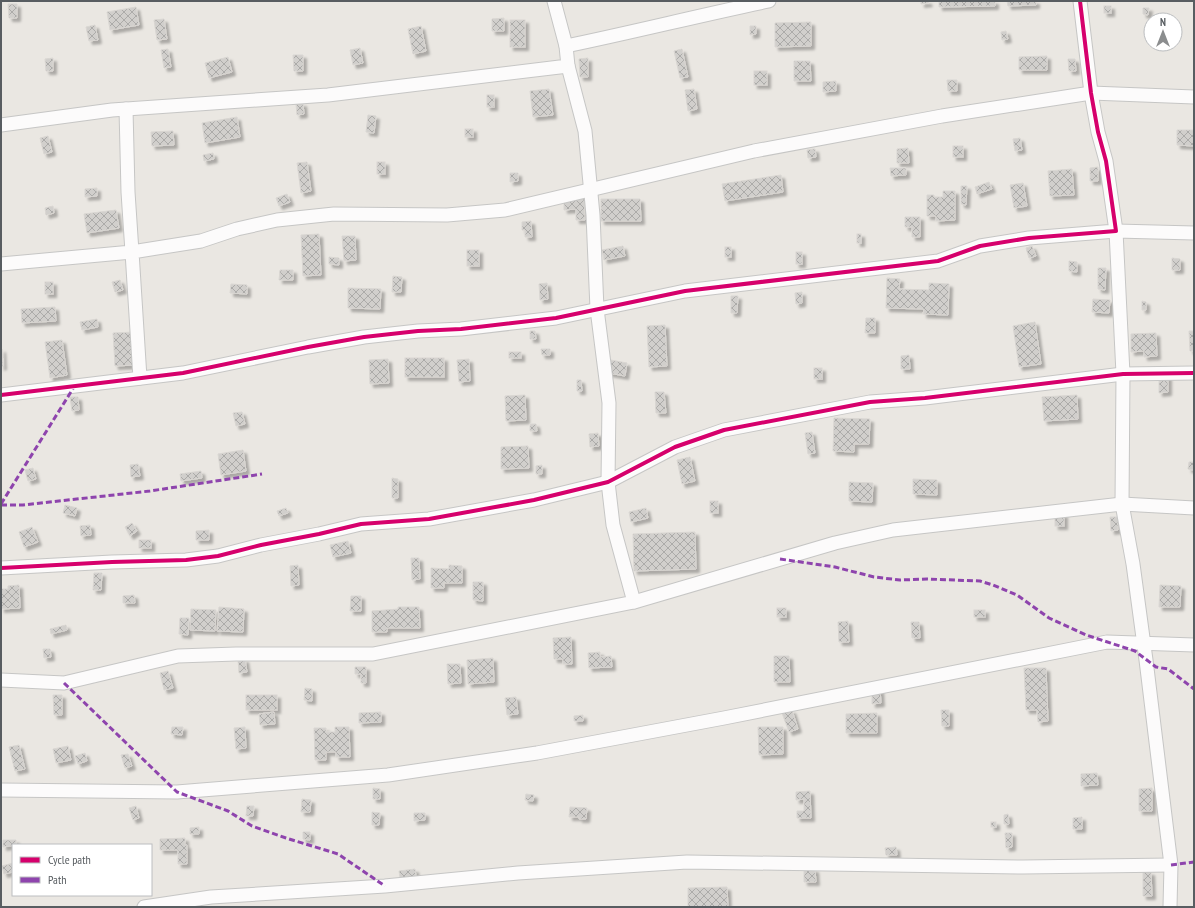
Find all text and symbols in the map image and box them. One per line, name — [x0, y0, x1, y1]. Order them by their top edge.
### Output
north arrow — [1143, 12, 1183, 52]
text: N — [1160, 15, 1166, 29]
legend — [12, 844, 152, 896]
text: Cycle path — [48, 852, 91, 867]
text: Path — [48, 872, 66, 887]

